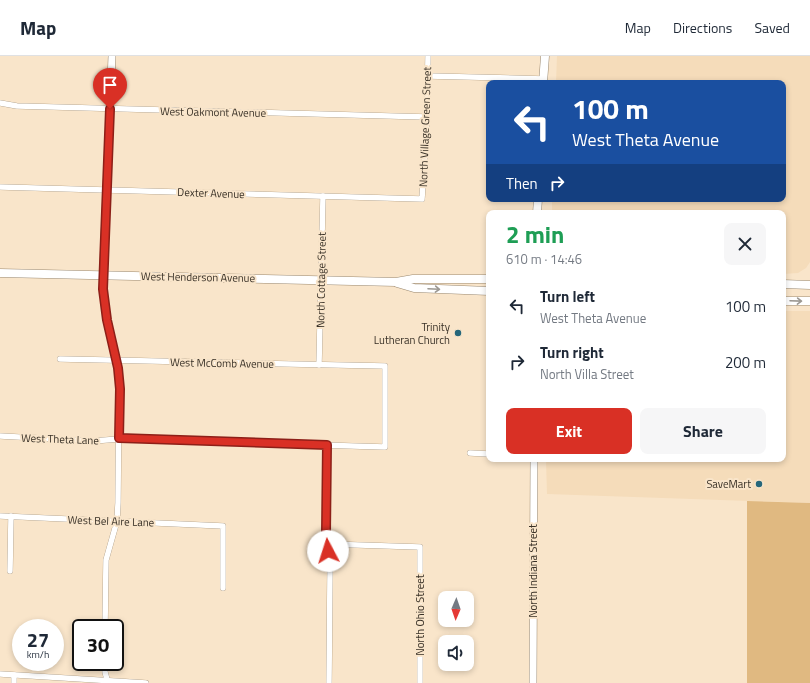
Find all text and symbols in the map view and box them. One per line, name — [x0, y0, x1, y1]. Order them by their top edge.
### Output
text: Map — [20, 13, 56, 42]
text: Map — [625, 17, 651, 38]
text: Directions — [673, 17, 732, 38]
text: Saved — [754, 17, 790, 38]
street label: North Village Green Street — [415, 66, 435, 187]
pin — [93, 68, 127, 109]
icon: arrive — [99, 74, 121, 96]
text: 100 m — [572, 87, 649, 130]
icon: left — [506, 96, 558, 148]
street label: West Oakmont Avenue — [160, 103, 267, 121]
text: West Theta Avenue — [572, 126, 719, 153]
text: Then — [506, 172, 538, 195]
icon: right — [546, 172, 568, 194]
street label: Dexter Avenue — [177, 184, 246, 202]
text: 2 min — [506, 216, 564, 252]
button: close — [724, 223, 766, 265]
street label: North Cottage Street — [312, 232, 330, 328]
text: 610 m · 14:46 — [506, 249, 582, 269]
street label: West Henderson Avenue — [141, 268, 256, 286]
one-way arrow — [427, 285, 440, 292]
text: Turn left — [540, 285, 595, 308]
icon: left — [506, 295, 528, 317]
text: 100 m — [725, 295, 766, 318]
one-way arrow — [790, 297, 803, 305]
text: West Theta Avenue — [540, 308, 646, 328]
place label: Trinity Lutheran Church — [374, 319, 451, 348]
marker: Trinity Lutheran Church — [453, 328, 463, 338]
text: Turn right — [540, 341, 604, 364]
icon: right — [506, 351, 528, 373]
text: 200 m — [725, 351, 766, 374]
street label: West McComb Avenue — [170, 354, 275, 372]
text: North Villa Street — [540, 364, 634, 384]
button: Exit — [506, 408, 632, 454]
button: Share — [640, 408, 766, 454]
street label: West Theta Lane — [21, 430, 100, 448]
place label: SaveMart — [706, 476, 751, 492]
marker: SaveMart — [754, 479, 764, 489]
street label: West Bel Aire Lane — [67, 511, 155, 531]
street label: North Indiana Street — [525, 524, 541, 618]
position arrow — [307, 530, 349, 572]
street label: North Ohio Street — [412, 574, 428, 656]
north arrow — [438, 591, 474, 627]
map controls — [438, 591, 474, 671]
speed limit sign: 30 — [72, 619, 124, 671]
text: 27 — [27, 624, 49, 655]
button: sound — [438, 635, 474, 671]
text: km/h — [27, 647, 49, 662]

